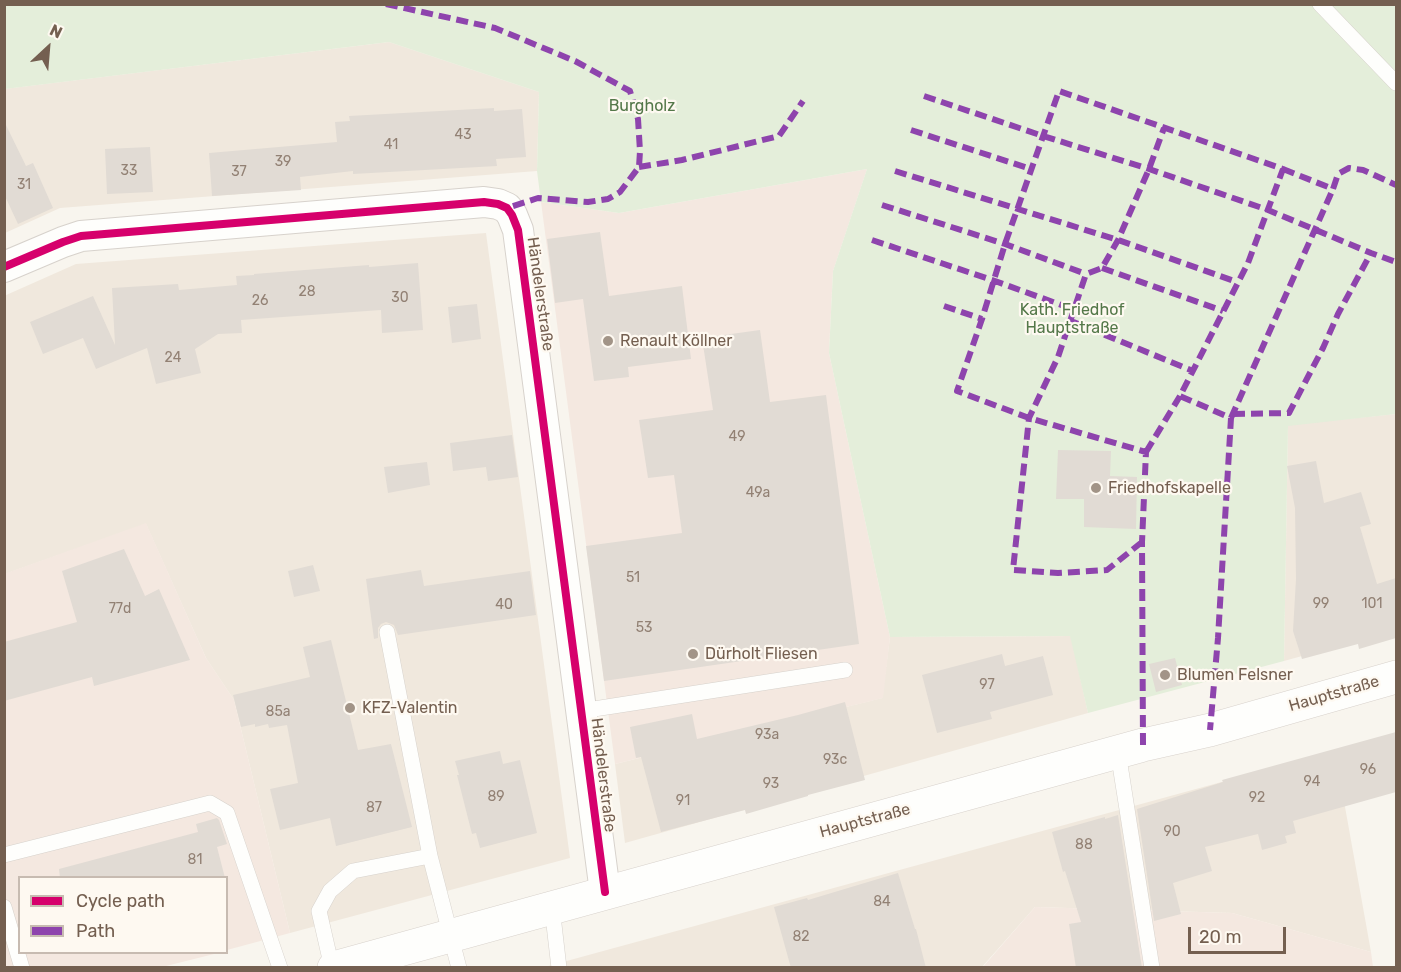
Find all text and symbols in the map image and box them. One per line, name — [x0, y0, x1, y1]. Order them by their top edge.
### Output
north arrow — [18, 18, 78, 78]
text: N — [47, 20, 65, 42]
park label: Burgholz — [609, 96, 675, 116]
house number: 43 — [454, 127, 472, 143]
house number: 41 — [384, 137, 398, 153]
house number: 39 — [275, 154, 291, 170]
house number: 33 — [121, 163, 137, 179]
house number: 37 — [231, 164, 247, 180]
house number: 31 — [17, 177, 31, 193]
street label: Händelerstraße — [522, 236, 558, 352]
house number: 28 — [298, 284, 316, 300]
house number: 30 — [391, 290, 409, 306]
house number: 26 — [252, 293, 268, 309]
park label: Kath. Friedhof Hauptstraße — [1020, 300, 1124, 338]
place label: Renault Köllner — [620, 331, 732, 351]
marker: Renault Köllner — [601, 334, 615, 348]
house number: 24 — [165, 350, 181, 366]
house number: 49 — [729, 429, 745, 445]
place label: Friedhofskapelle — [1108, 478, 1231, 498]
marker: Friedhofskapelle — [1089, 481, 1103, 495]
house number: 49a — [746, 485, 770, 501]
house number: 51 — [626, 570, 640, 586]
house number: 99 — [1313, 596, 1329, 612]
house number: 101 — [1362, 596, 1382, 612]
house number: 40 — [495, 597, 513, 613]
house number: 77d — [109, 601, 131, 617]
house number: 53 — [636, 620, 652, 636]
place label: Dürholt Fliesen — [705, 644, 818, 664]
marker: Dürholt Fliesen — [686, 647, 700, 661]
place label: Blumen Felsner — [1177, 665, 1293, 685]
marker: Blumen Felsner — [1158, 668, 1172, 682]
street label: Hauptstraße — [1287, 672, 1381, 716]
house number: 97 — [979, 677, 995, 693]
place label: KFZ-Valentin — [362, 698, 458, 718]
marker: KFZ-Valentin — [343, 701, 357, 715]
house number: 85a — [266, 704, 290, 720]
street label: Händelerstraße — [586, 717, 620, 833]
house number: 93a — [755, 727, 779, 743]
house number: 93c — [823, 752, 847, 768]
house number: 96 — [1360, 762, 1376, 778]
house number: 94 — [1304, 774, 1320, 790]
house number: 93 — [763, 776, 779, 792]
house number: 89 — [487, 789, 505, 805]
house number: 92 — [1249, 790, 1265, 806]
house number: 91 — [676, 793, 690, 809]
house number: 87 — [366, 800, 382, 816]
street label: Hauptstraße — [818, 800, 912, 842]
house number: 90 — [1163, 824, 1181, 840]
house number: 88 — [1075, 837, 1093, 853]
house number: 81 — [188, 852, 202, 868]
legend — [18, 876, 228, 954]
text: Cycle path — [76, 890, 165, 912]
house number: 84 — [873, 894, 891, 910]
scale bar — [1191, 915, 1288, 953]
text: Path — [76, 920, 115, 942]
text: 20 m — [1199, 926, 1241, 948]
house number: 82 — [792, 929, 810, 945]

